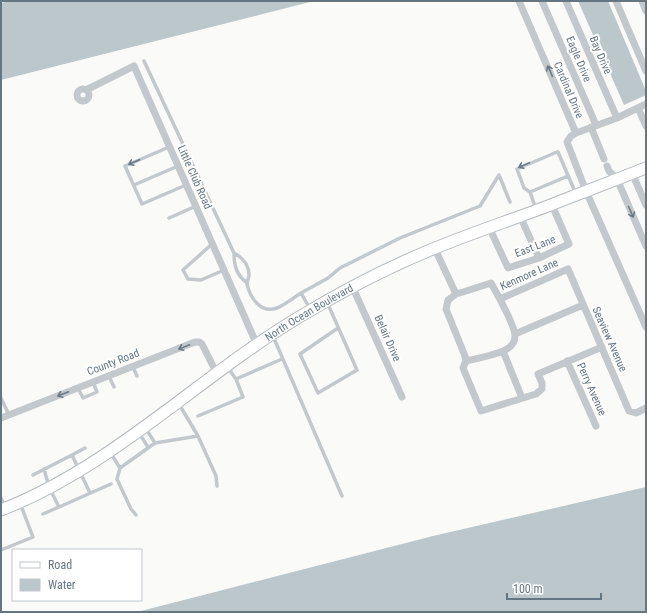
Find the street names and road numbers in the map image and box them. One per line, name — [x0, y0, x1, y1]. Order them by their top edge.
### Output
street label: Eagle Drive — [563, 34, 594, 84]
street label: Bay Drive — [587, 34, 614, 76]
street label: Cardinal Drive — [551, 60, 586, 121]
street label: Little Club Road — [175, 143, 214, 211]
street label: East Lane — [513, 233, 557, 260]
street label: Kenmore Lane — [498, 256, 560, 293]
street label: North Ocean Boulevard — [263, 282, 356, 344]
street label: Seaview Avenue — [589, 305, 630, 374]
street label: Belair Drive — [372, 313, 404, 363]
street label: County Road — [85, 347, 141, 378]
street label: Perry Avenue — [574, 361, 609, 418]

